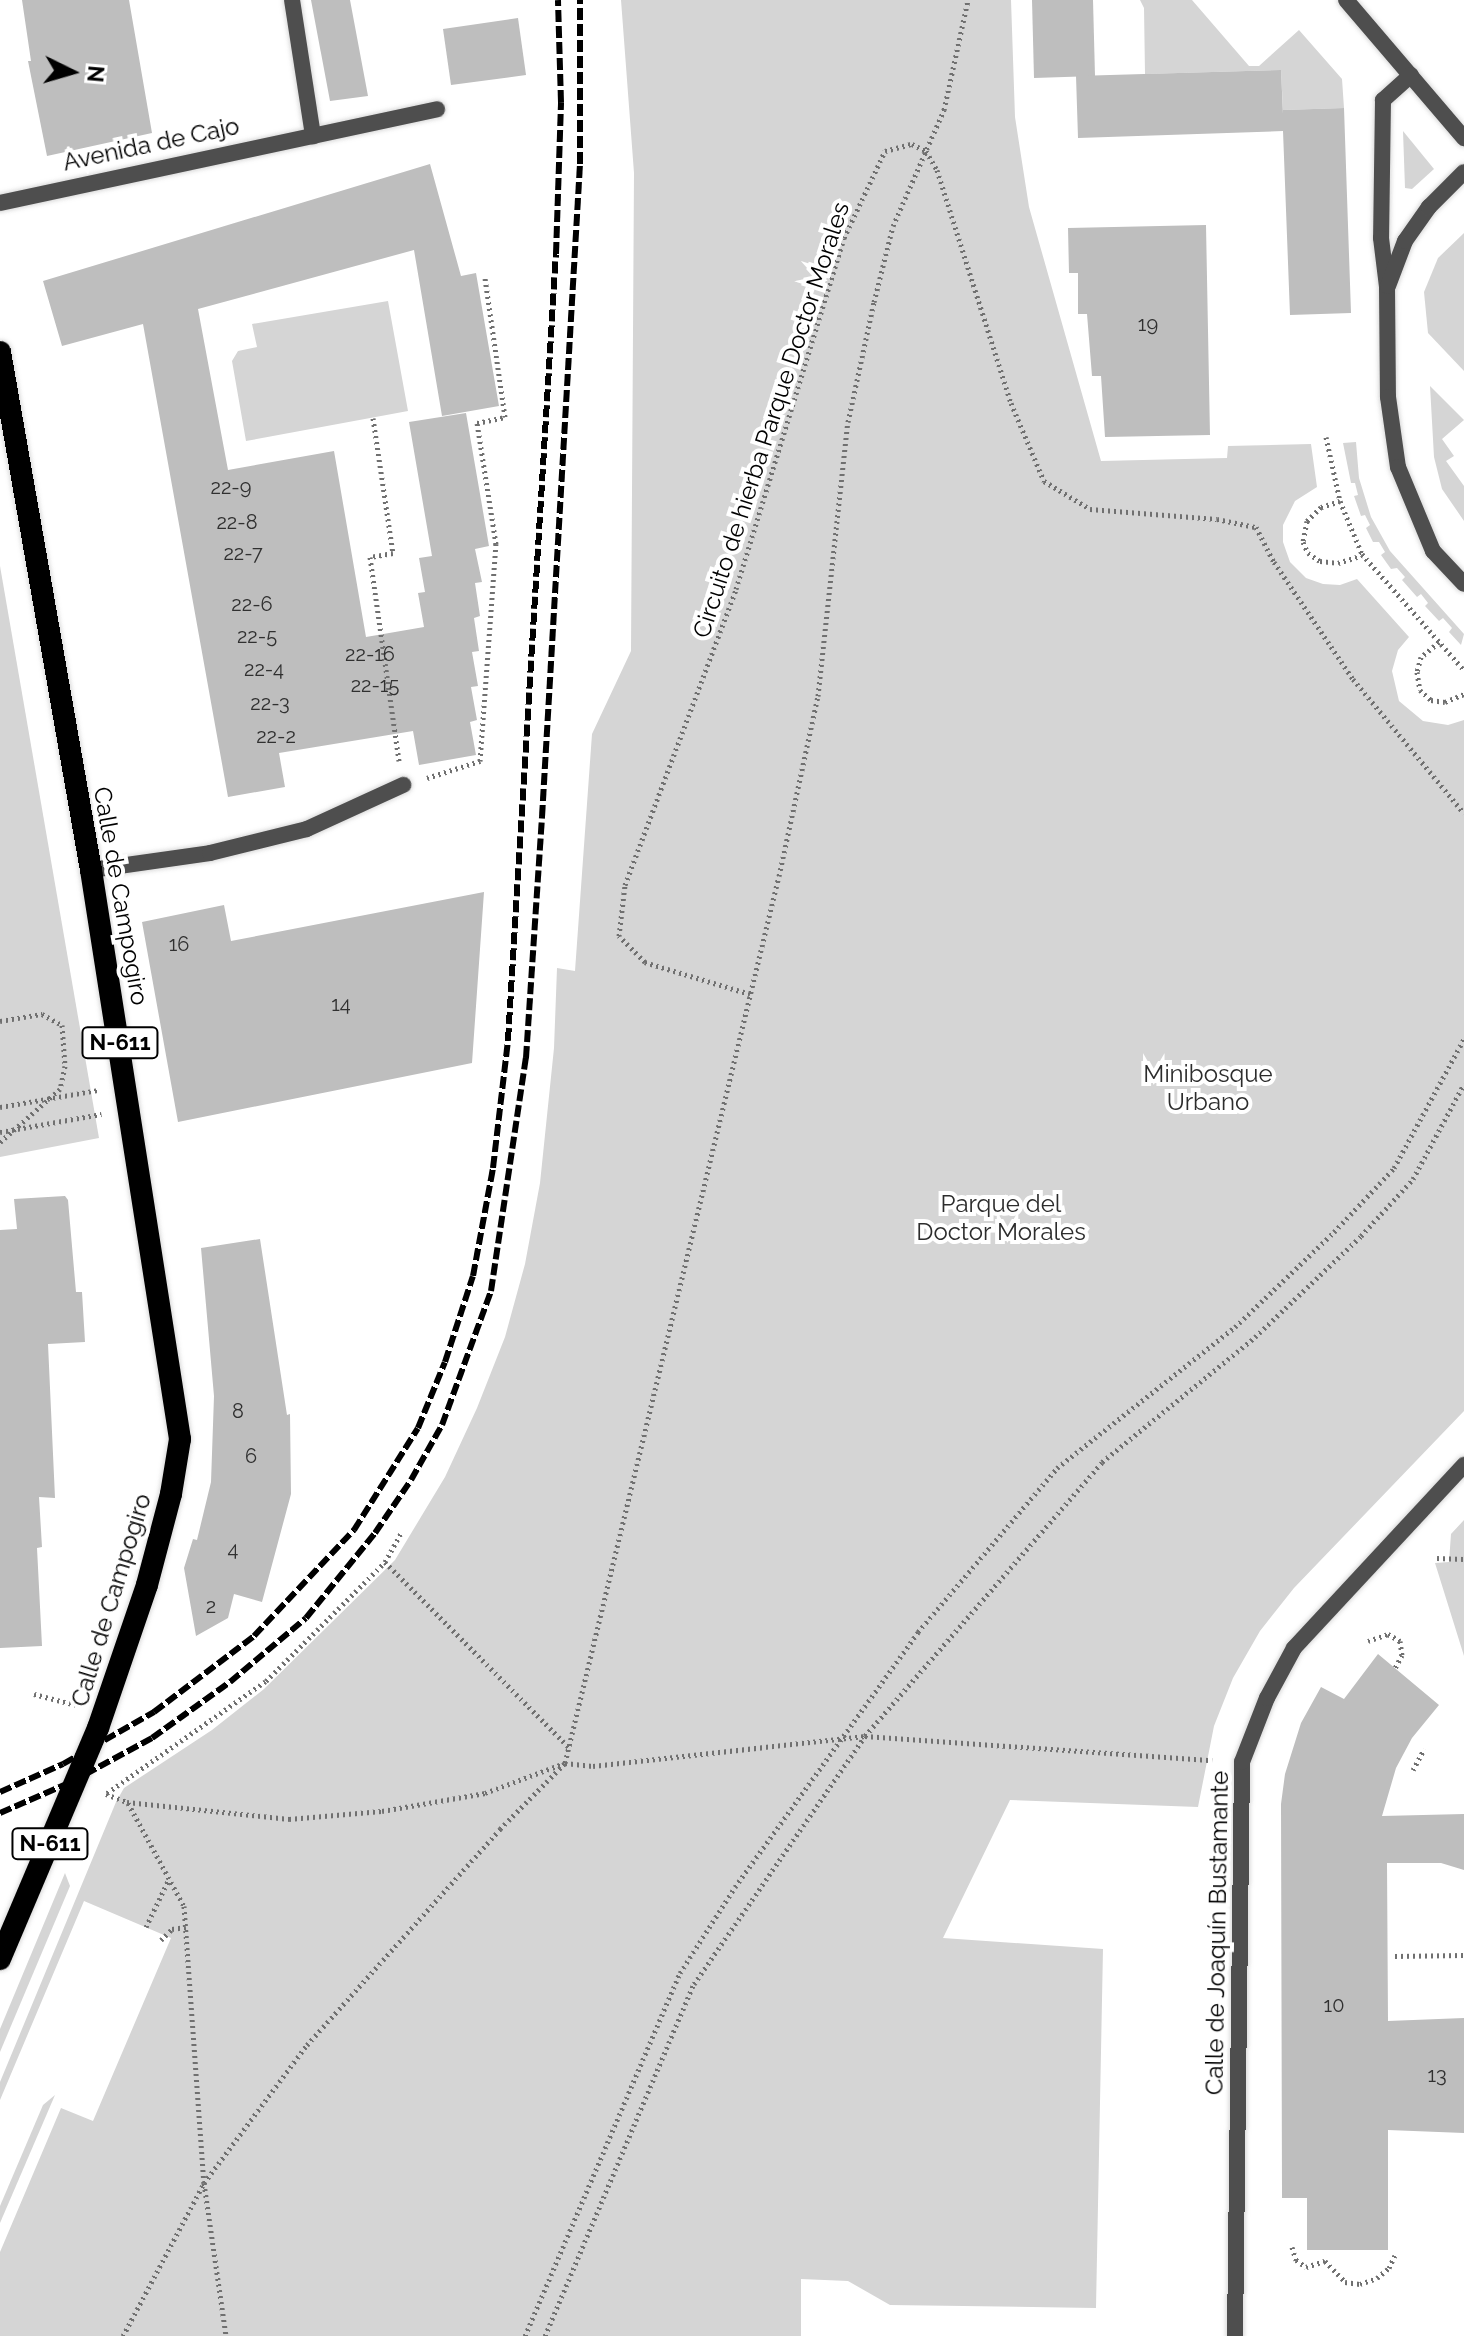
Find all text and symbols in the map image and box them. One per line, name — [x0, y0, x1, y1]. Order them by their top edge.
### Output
north arrow — [32, 32, 112, 112]
text: N — [82, 65, 110, 84]
street label: Avenida de Cajo — [60, 111, 242, 177]
street label: Circuito de hierba Parque Doctor Morales — [687, 198, 855, 642]
house number: 19 — [1138, 312, 1158, 336]
house number: 22-9 — [211, 475, 251, 499]
house number: 22-8 — [216, 510, 258, 534]
house number: 22-7 — [223, 541, 263, 565]
house number: 22-6 — [231, 592, 273, 616]
house number: 22-5 — [237, 624, 277, 648]
house number: 22-16 — [345, 642, 395, 666]
house number: 22-4 — [244, 657, 284, 681]
house number: 22-15 — [351, 673, 399, 697]
house number: 22-3 — [250, 691, 290, 715]
house number: 22-2 — [256, 724, 296, 748]
street label: Calle de Campogiro — [88, 785, 154, 1007]
house number: 16 — [169, 932, 189, 956]
house number: 14 — [331, 992, 351, 1016]
road number: N-611 — [80, 1025, 160, 1061]
park label: Minibosque Urbano — [1143, 1060, 1273, 1116]
park label: Parque del Doctor Morales — [916, 1190, 1086, 1246]
house number: 8 — [232, 1399, 244, 1423]
house number: 6 — [245, 1444, 257, 1468]
street label: Calle de Campogiro — [65, 1490, 157, 1710]
house number: 4 — [228, 1537, 238, 1561]
house number: 2 — [206, 1594, 216, 1618]
street label: Calle de Joaquín Bustamante — [1200, 1770, 1234, 2096]
road number: N-611 — [10, 1826, 90, 1862]
house number: 10 — [1324, 1993, 1344, 2017]
house number: 13 — [1427, 2063, 1447, 2087]

